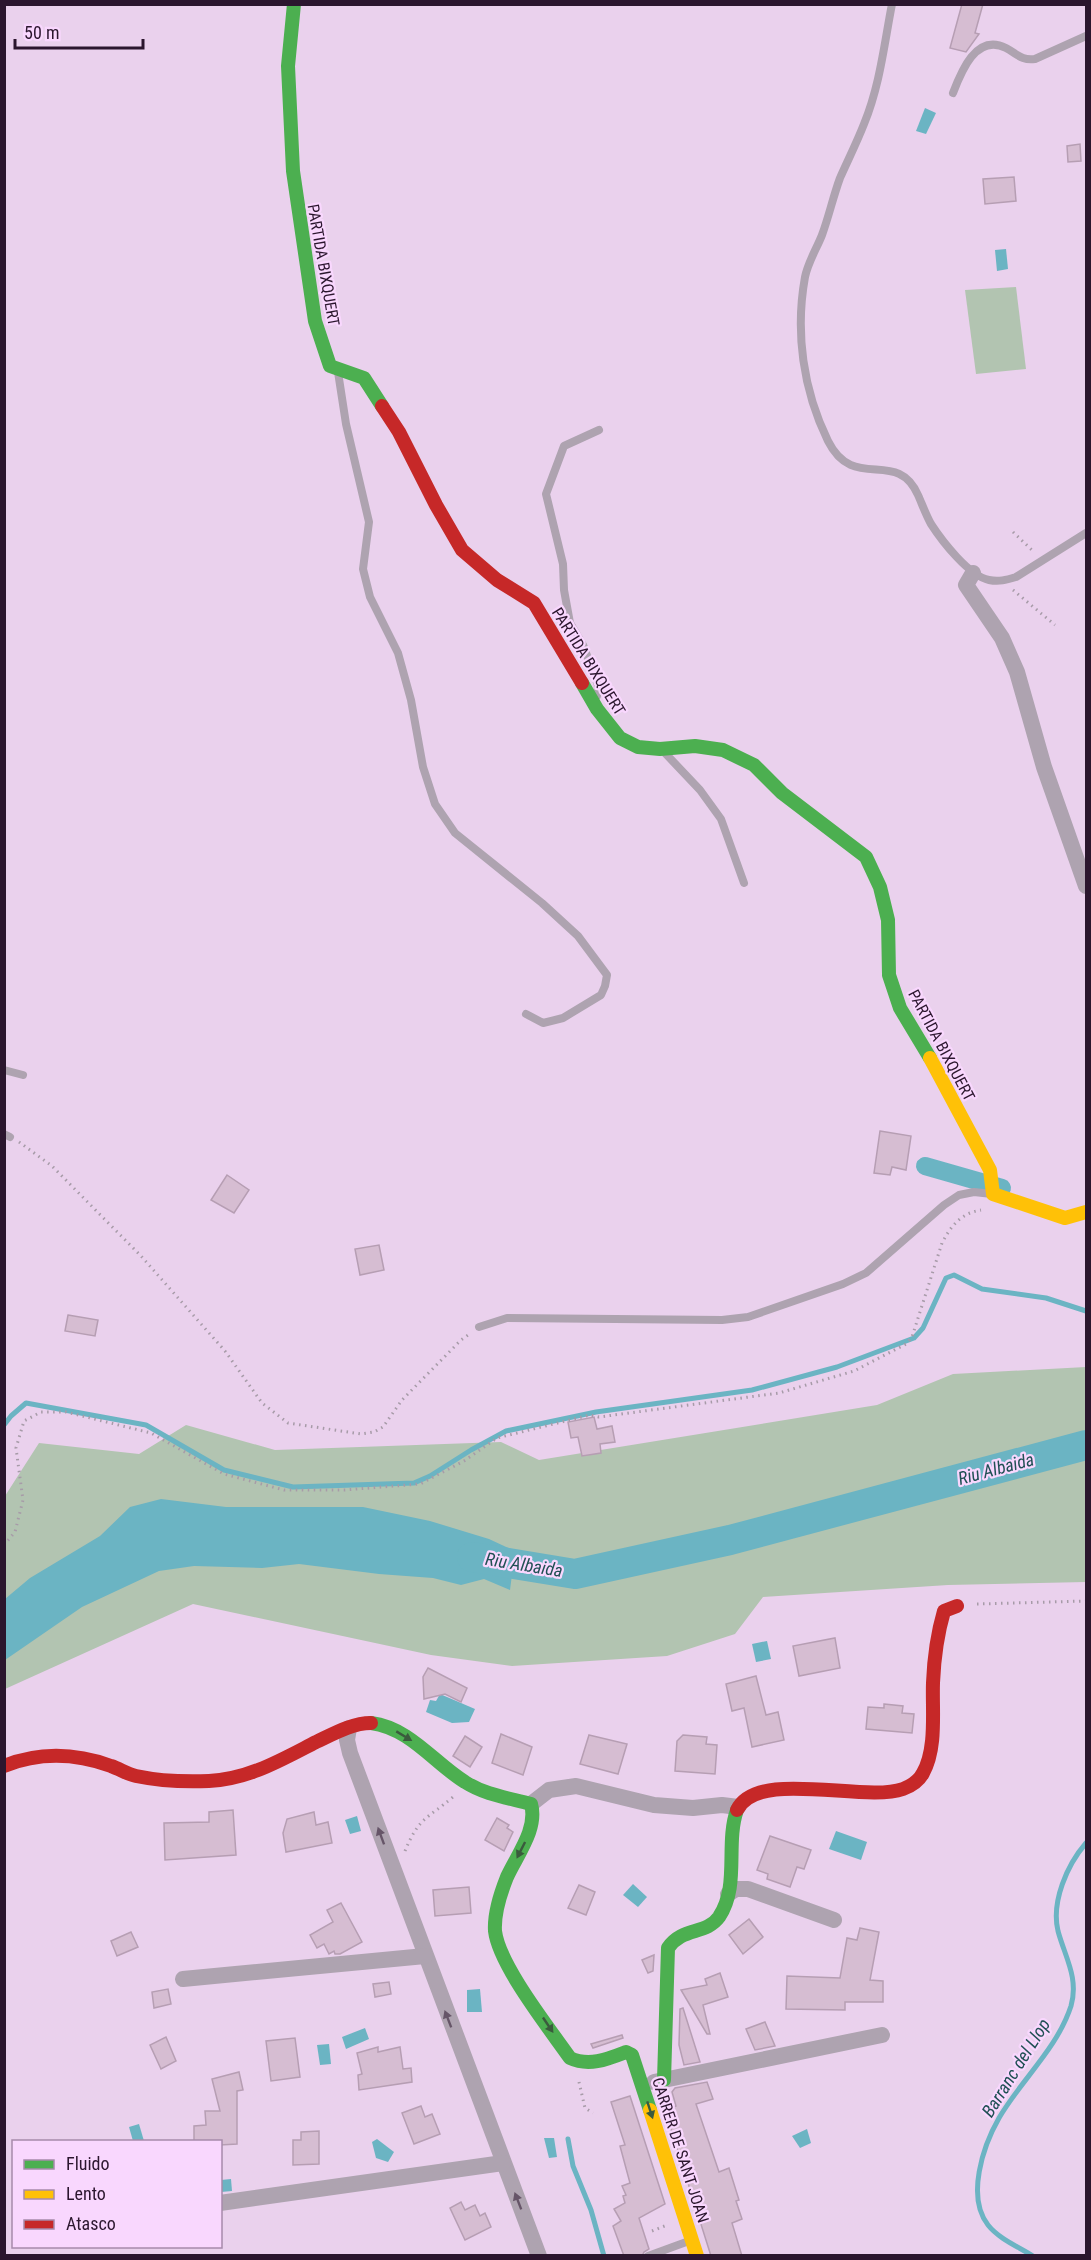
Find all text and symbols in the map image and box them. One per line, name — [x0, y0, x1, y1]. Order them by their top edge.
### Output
scale bar — [15, 12, 142, 50]
text: 50 m — [24, 22, 59, 43]
street label: PARTIDA BIXQUERT — [303, 203, 344, 327]
street label: PARTIDA BIXQUERT — [548, 604, 629, 719]
street label: PARTIDA BIXQUERT — [904, 986, 979, 1104]
water label: Riu Albaida — [956, 1448, 1036, 1489]
water label: Riu Albaida — [484, 1548, 564, 1581]
one-way arrow — [396, 1731, 412, 1742]
one-way arrow — [375, 1827, 385, 1845]
one-way arrow — [516, 1842, 526, 1859]
one-way arrow — [443, 2010, 453, 2028]
water label: Barranc del Llop — [977, 2015, 1054, 2121]
one-way arrow — [542, 2017, 554, 2033]
street label: CARRER DE SANT JOAN — [648, 2075, 713, 2225]
one-way arrow — [646, 2101, 656, 2119]
legend — [12, 2140, 222, 2248]
text: Fluido — [66, 2153, 110, 2174]
text: Lento — [66, 2183, 106, 2204]
one-way arrow — [512, 2192, 522, 2210]
text: Atasco — [66, 2213, 116, 2234]

